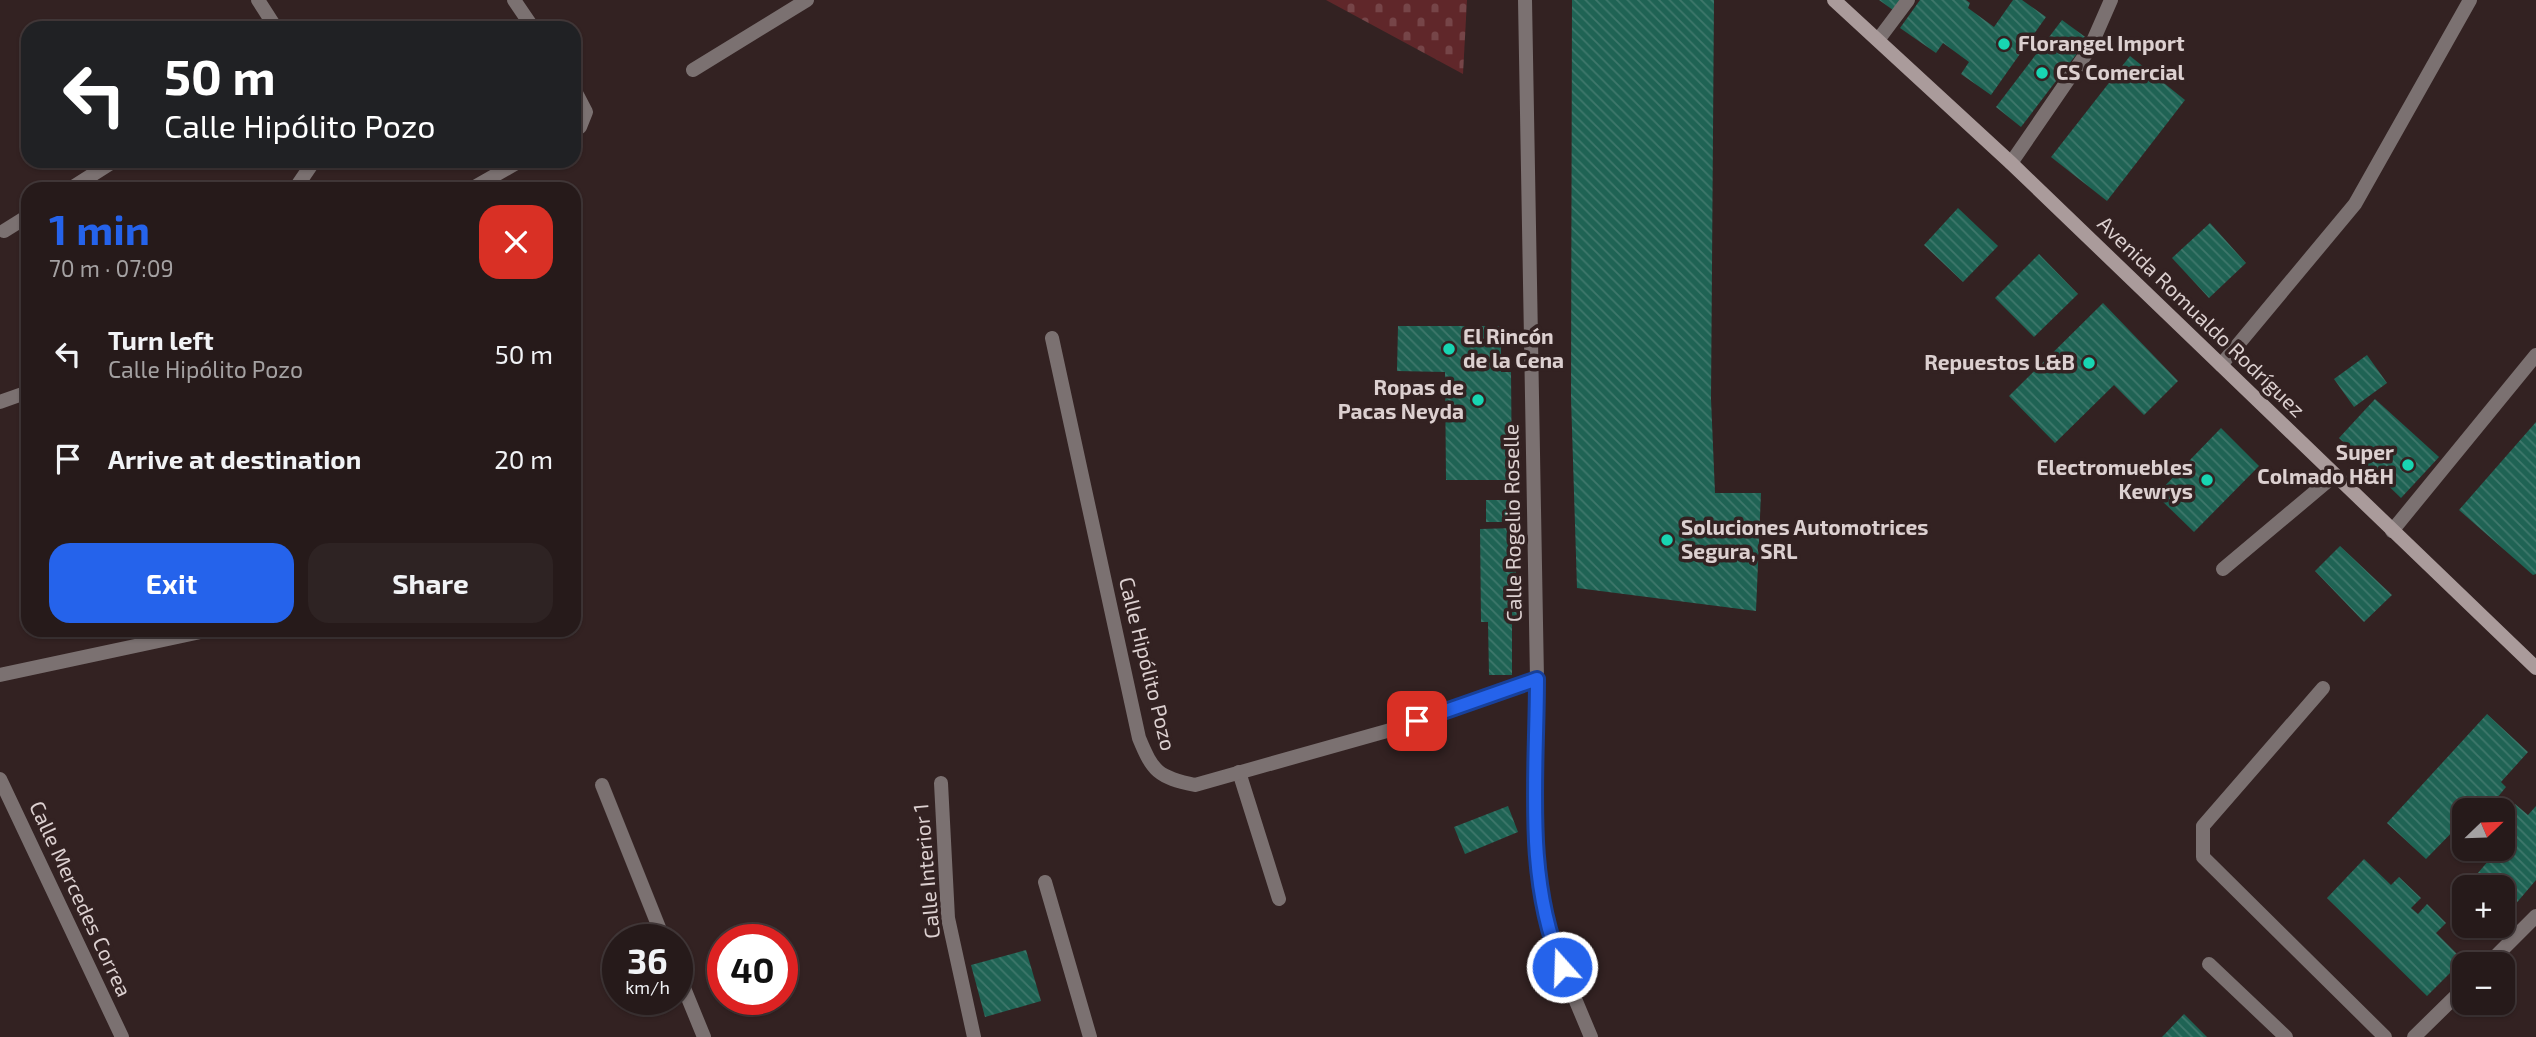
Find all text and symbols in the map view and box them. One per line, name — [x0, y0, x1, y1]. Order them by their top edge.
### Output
place label: Florangel Import — [2018, 30, 2185, 55]
marker: Florangel Import — [1996, 36, 2012, 52]
text: 50 m — [164, 46, 276, 105]
icon: left — [49, 49, 140, 140]
place label: CS Comercial — [2056, 59, 2185, 84]
marker: CS Comercial — [2034, 65, 2050, 81]
text: Calle Hipólito Pozo — [164, 106, 435, 144]
text: 1 min — [49, 203, 150, 253]
button: close — [479, 205, 553, 279]
street label: Avenida Romualdo Rodríguez — [2093, 210, 2311, 422]
text: 70 m · 07:09 — [49, 254, 174, 282]
place label: El Rincón de la Cena — [1463, 323, 1564, 372]
text: Turn left — [108, 324, 214, 355]
icon: left — [49, 335, 87, 373]
text: 50 m — [495, 338, 553, 369]
marker: El Rincón de la Cena — [1441, 341, 1457, 357]
place label: Repuestos L&B — [1924, 349, 2075, 374]
text: Calle Hipólito Pozo — [108, 355, 303, 383]
marker: Repuestos L&B — [2081, 355, 2097, 371]
place label: Ropas de Pacas Neyda — [1338, 374, 1464, 424]
marker: Ropas de Pacas Neyda — [1470, 392, 1486, 408]
street label: Calle Rogelio Roselle — [1497, 424, 1526, 622]
place label: Super Colmado H&H — [2257, 439, 2394, 488]
icon: arrive — [49, 440, 87, 478]
text: Arrive at destination — [108, 443, 361, 474]
text: 20 m — [494, 443, 553, 474]
place label: Electromuebles Kewrys — [2036, 454, 2193, 504]
marker: Super Colmado H&H — [2400, 457, 2416, 473]
marker: Electromuebles Kewrys — [2199, 472, 2215, 488]
place label: Soluciones Automotrices Segura, SRL — [1681, 514, 1929, 563]
marker: Soluciones Automotrices Segura, SRL — [1659, 532, 1675, 548]
button: Exit — [49, 543, 294, 623]
button: Share — [308, 543, 553, 623]
street label: Calle Hipólito Pozo — [1115, 574, 1182, 753]
pin — [1387, 691, 1447, 751]
icon: arrive — [1398, 702, 1436, 740]
street label: Calle Mercedes Correa — [25, 797, 138, 1000]
north arrow — [2452, 798, 2515, 861]
map controls — [2452, 798, 2515, 1015]
street label: Calle Interior 1 — [907, 803, 944, 940]
button: + — [2452, 875, 2515, 938]
speed limit sign: 40 — [707, 924, 798, 1015]
position arrow — [1525, 930, 1599, 1004]
text: 36 — [627, 939, 668, 981]
button: − — [2452, 952, 2515, 1015]
text: km/h — [625, 976, 670, 998]

